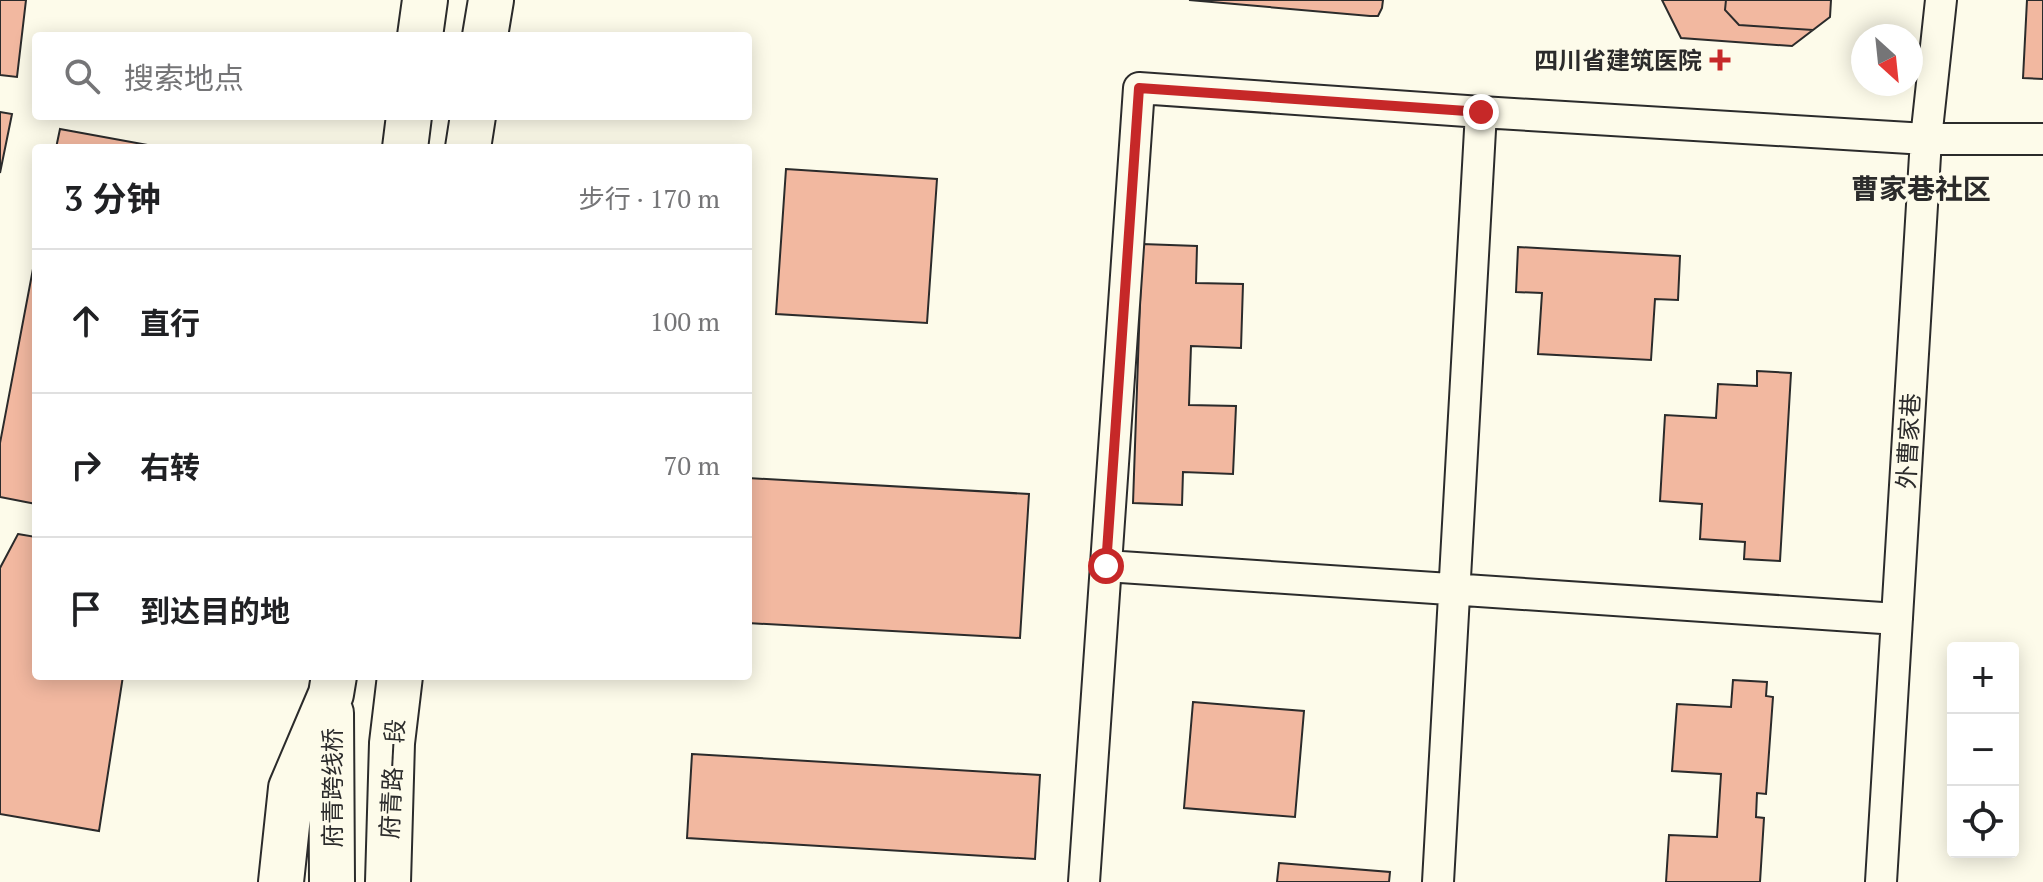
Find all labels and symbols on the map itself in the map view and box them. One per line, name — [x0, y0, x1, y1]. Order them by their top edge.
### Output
north arrow — [1851, 24, 1923, 96]
place label: 四川省建筑医院 — [1534, 44, 1702, 76]
marker: 四川省建筑医院 — [1709, 49, 1731, 71]
route end — [1463, 94, 1499, 130]
district label: 曹家巷社区 — [1851, 170, 1991, 207]
street label: 外曹家巷 — [1890, 392, 1926, 490]
route start — [1088, 548, 1124, 584]
street label: 府青路一段 — [373, 718, 411, 840]
street label: 府青跨线桥 — [316, 728, 348, 848]

